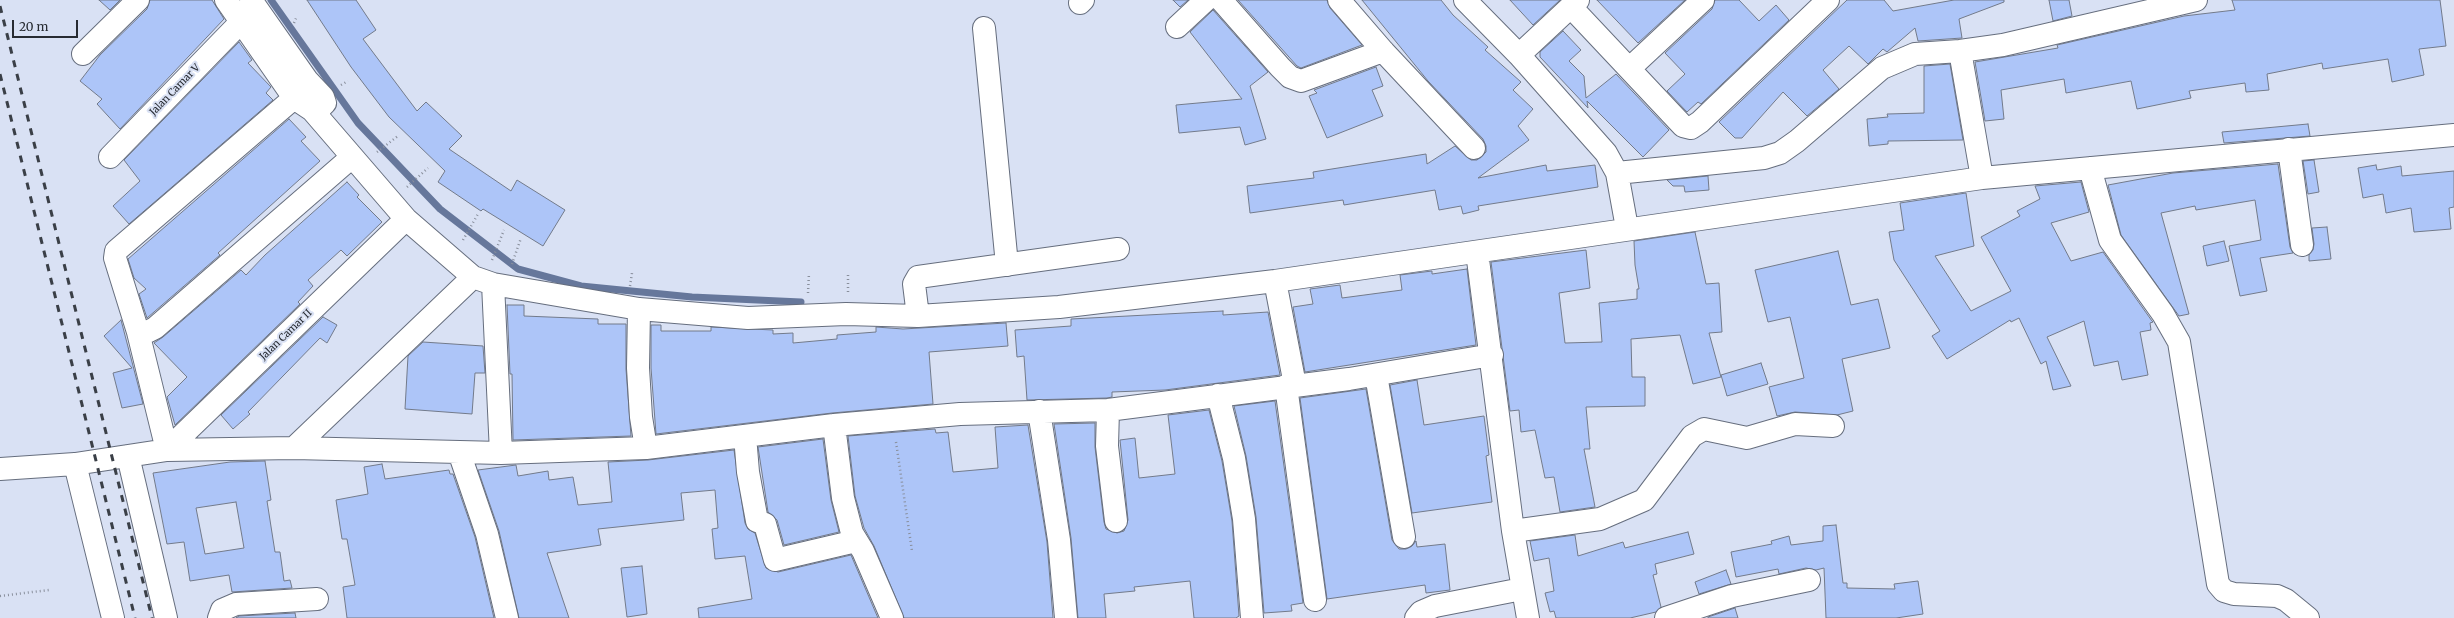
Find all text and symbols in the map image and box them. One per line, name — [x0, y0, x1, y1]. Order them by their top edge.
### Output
scale bar — [14, 12, 80, 38]
text: 20 m — [19, 19, 48, 34]
street label: Jalan Camar V — [147, 62, 203, 118]
street label: Jalan Camar II — [257, 307, 315, 363]

